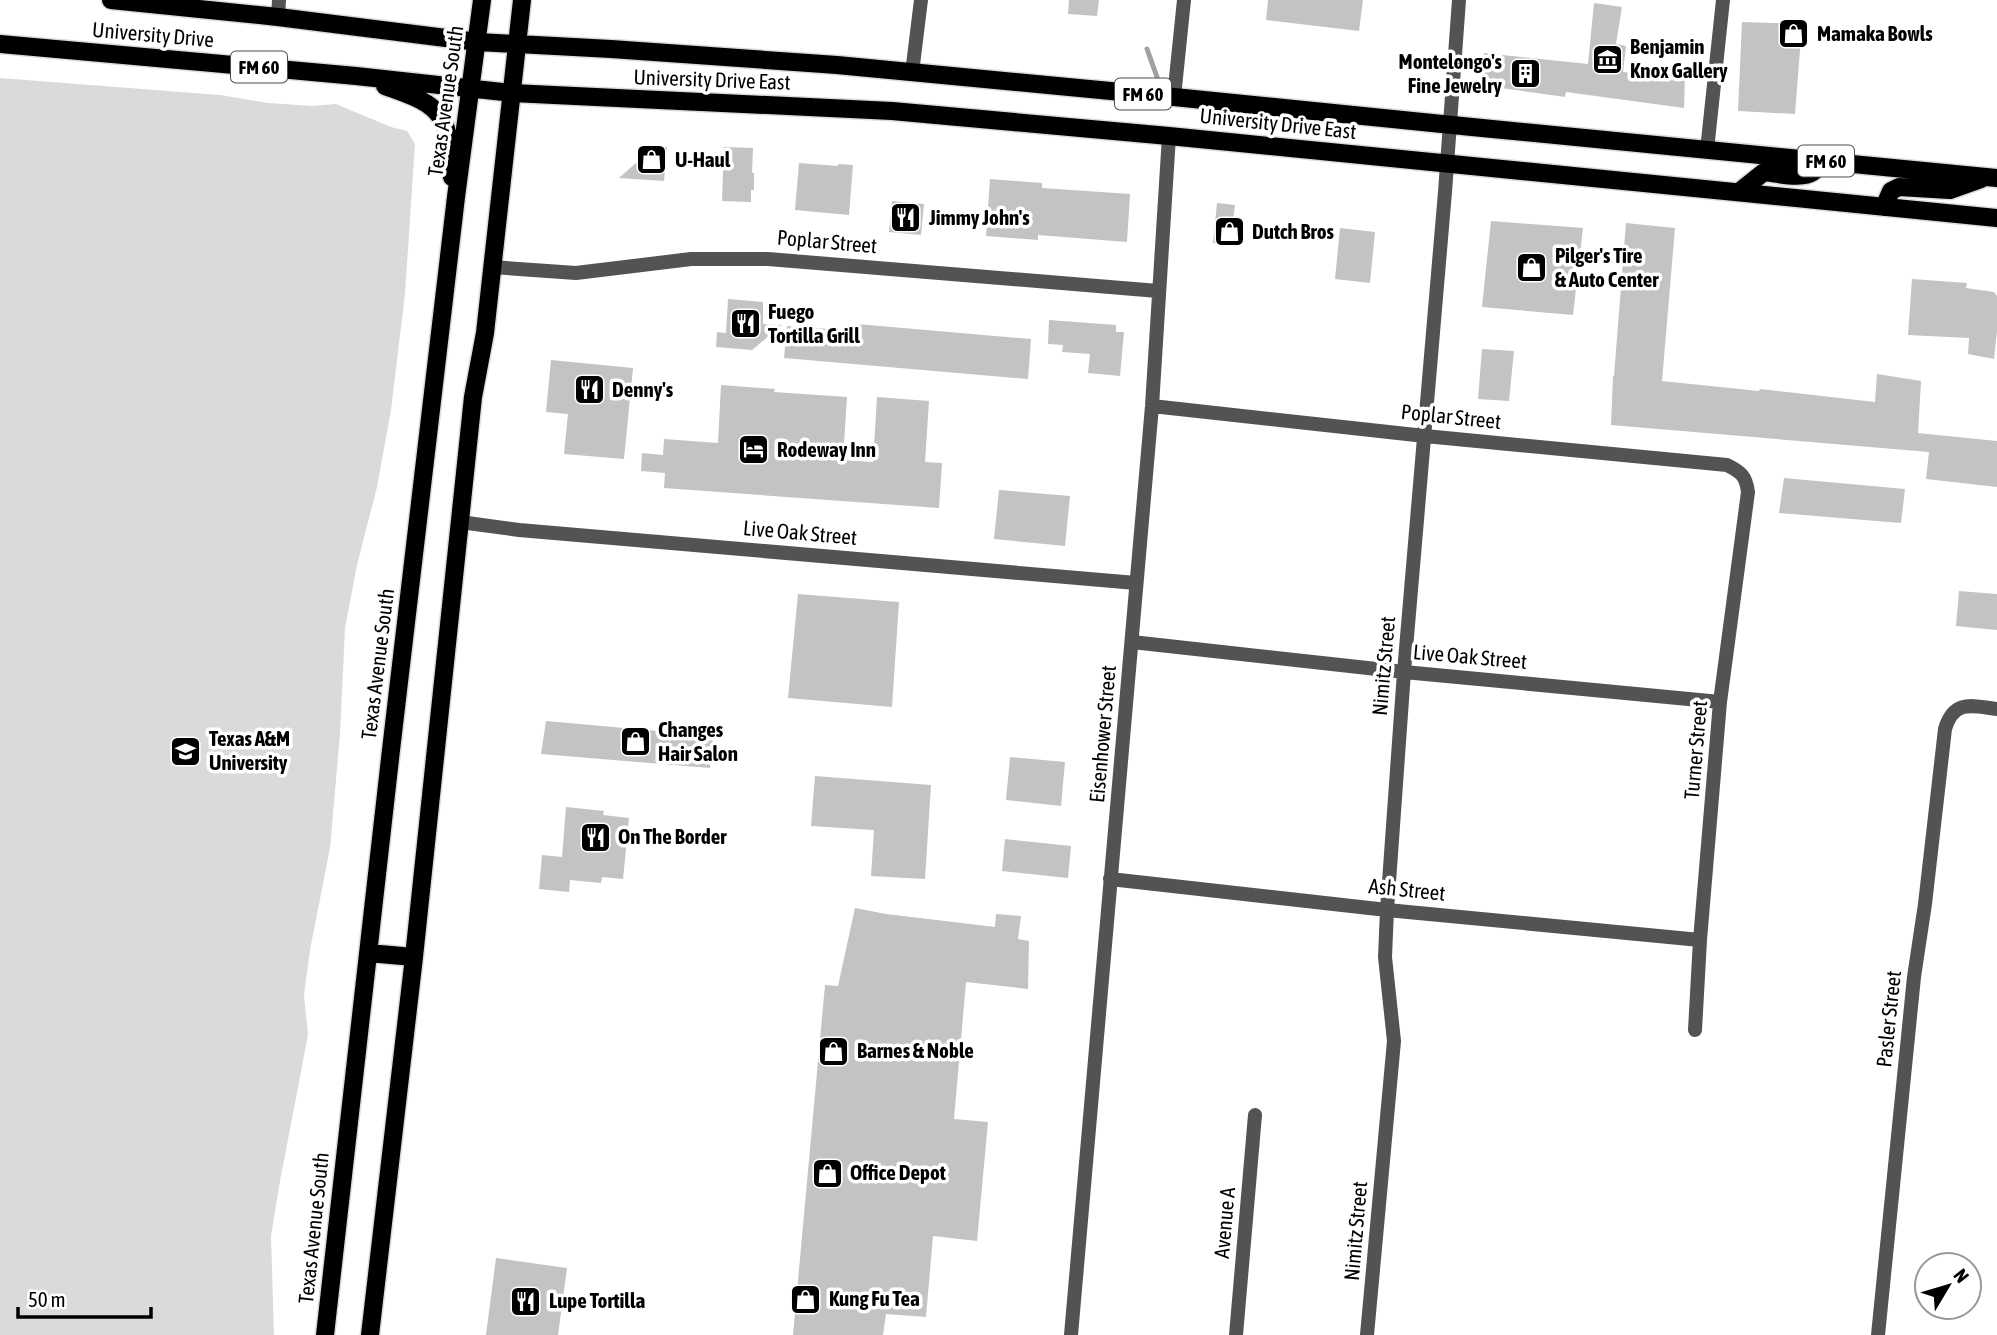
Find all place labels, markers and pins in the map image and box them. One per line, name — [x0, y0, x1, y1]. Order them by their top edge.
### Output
shop icon: Mamaka Bowls — [1777, 17, 1811, 51]
place label: Mamaka Bowls — [1817, 21, 1933, 45]
place label: Benjamin Knox Gallery — [1630, 34, 1728, 82]
museum icon: Benjamin Knox Gallery — [1590, 42, 1624, 76]
place label: Montelongo's Fine Jewelry — [1399, 49, 1503, 97]
building icon: Montelongo's Fine Jewelry — [1508, 57, 1542, 91]
shop icon: U-Haul — [635, 143, 669, 177]
place label: U-Haul — [675, 147, 731, 171]
restaurant icon: Jimmy John's — [889, 201, 923, 235]
place label: Jimmy John's — [928, 205, 1030, 229]
shop icon: Dutch Bros — [1212, 215, 1246, 249]
place label: Dutch Bros — [1252, 219, 1335, 243]
place label: Pilger's Tire & Auto Center — [1555, 243, 1659, 291]
shop icon: Pilger's Tire & Auto Center — [1515, 251, 1549, 285]
place label: Fuego Tortilla Grill — [768, 299, 860, 347]
restaurant icon: Fuego Tortilla Grill — [728, 307, 762, 341]
restaurant icon: Denny's — [572, 373, 606, 407]
place label: Denny's — [612, 377, 674, 401]
hotel icon: Rodeway Inn — [737, 433, 771, 467]
place label: Rodeway Inn — [777, 437, 876, 461]
place label: Changes Hair Salon — [658, 717, 738, 765]
shop icon: Changes Hair Salon — [618, 725, 652, 759]
place label: Texas A&M University — [209, 726, 290, 774]
school or university icon: Texas A&M University — [169, 734, 203, 768]
restaurant icon: On The Border — [578, 820, 612, 854]
place label: On The Border — [618, 824, 727, 848]
shop icon: Barnes & Noble — [817, 1034, 851, 1068]
place label: Barnes & Noble — [857, 1038, 974, 1062]
shop icon: Office Depot — [810, 1156, 844, 1190]
place label: Office Depot — [850, 1160, 946, 1184]
shop icon: Kung Fu Tea — [789, 1282, 823, 1316]
restaurant icon: Lupe Tortilla — [509, 1284, 543, 1318]
place label: Kung Fu Tea — [829, 1286, 920, 1310]
place label: Lupe Tortilla — [549, 1288, 645, 1312]

